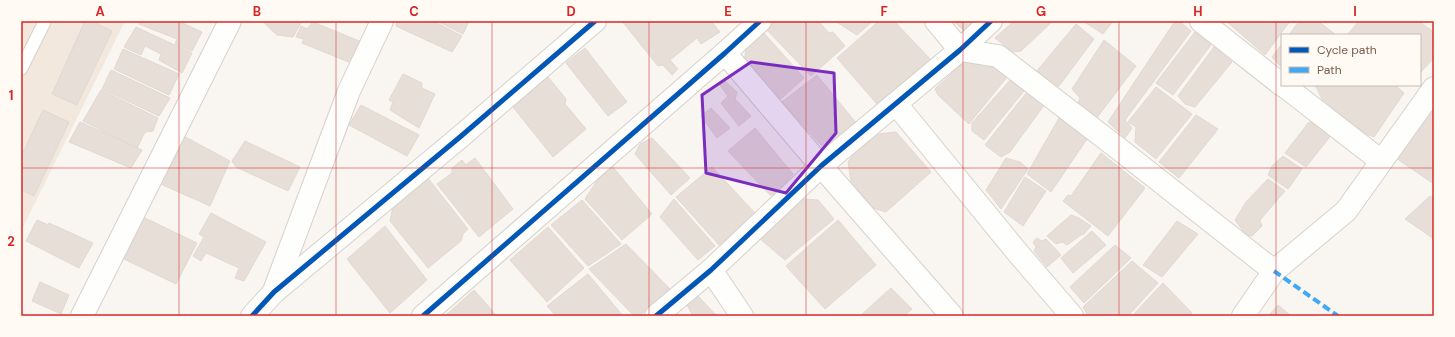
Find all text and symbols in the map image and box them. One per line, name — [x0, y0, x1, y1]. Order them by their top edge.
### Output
text: A — [95, 3, 105, 20]
text: B — [253, 3, 261, 20]
text: C — [409, 3, 419, 20]
text: D — [566, 3, 576, 20]
text: E — [724, 3, 732, 20]
text: F — [880, 3, 888, 20]
text: G — [1036, 3, 1046, 20]
text: H — [1193, 3, 1203, 20]
text: I — [1353, 3, 1357, 20]
legend — [1281, 34, 1421, 86]
text: Cycle path — [1317, 42, 1377, 58]
text: Path — [1317, 62, 1342, 78]
text: 1 — [9, 87, 13, 104]
text: 2 — [7, 233, 15, 250]

